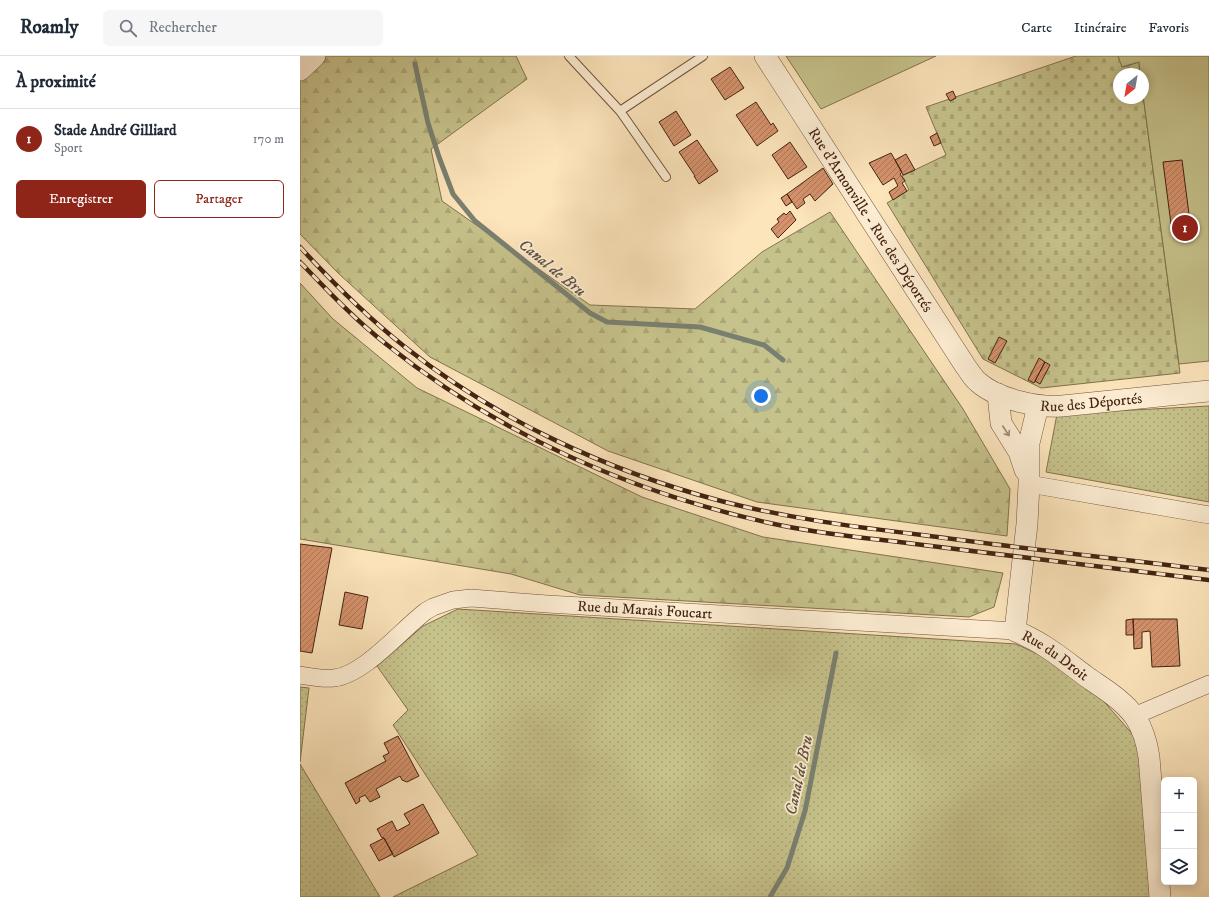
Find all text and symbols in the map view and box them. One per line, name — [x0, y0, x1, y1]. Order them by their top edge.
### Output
search box — [103, 10, 383, 46]
text: Roamly — [20, 16, 79, 39]
icon: search — [117, 17, 139, 39]
text: Rechercher — [149, 18, 217, 37]
text: Carte — [1021, 19, 1052, 37]
text: Itinéraire — [1074, 19, 1127, 37]
text: Favoris — [1149, 19, 1189, 37]
north arrow — [1113, 68, 1149, 104]
text: À proximité — [16, 71, 96, 93]
text: Stade André Gilliard — [54, 121, 176, 140]
street label: Rue d'Arnonville - Rue des Déportés — [804, 124, 937, 316]
text: 1 — [27, 131, 31, 147]
text: 170 m — [253, 131, 284, 147]
text: Sport — [54, 140, 83, 156]
button: Enregistrer — [16, 180, 146, 218]
button: Partager — [154, 180, 284, 218]
pin: 1 — [1172, 213, 1198, 243]
water label: Canal de Bru — [515, 235, 590, 301]
your location — [751, 386, 771, 406]
street label: Rue des Déportés — [1039, 389, 1143, 416]
one-way arrow — [1002, 425, 1010, 436]
street label: Rue du Marais Foucart — [577, 597, 713, 624]
street label: Rue du Droit — [1019, 626, 1093, 685]
water label: Canal de Bru — [781, 734, 817, 817]
map controls — [1161, 777, 1197, 885]
button: + — [1161, 777, 1197, 813]
button: − — [1161, 813, 1197, 849]
button: layers — [1161, 849, 1197, 885]

